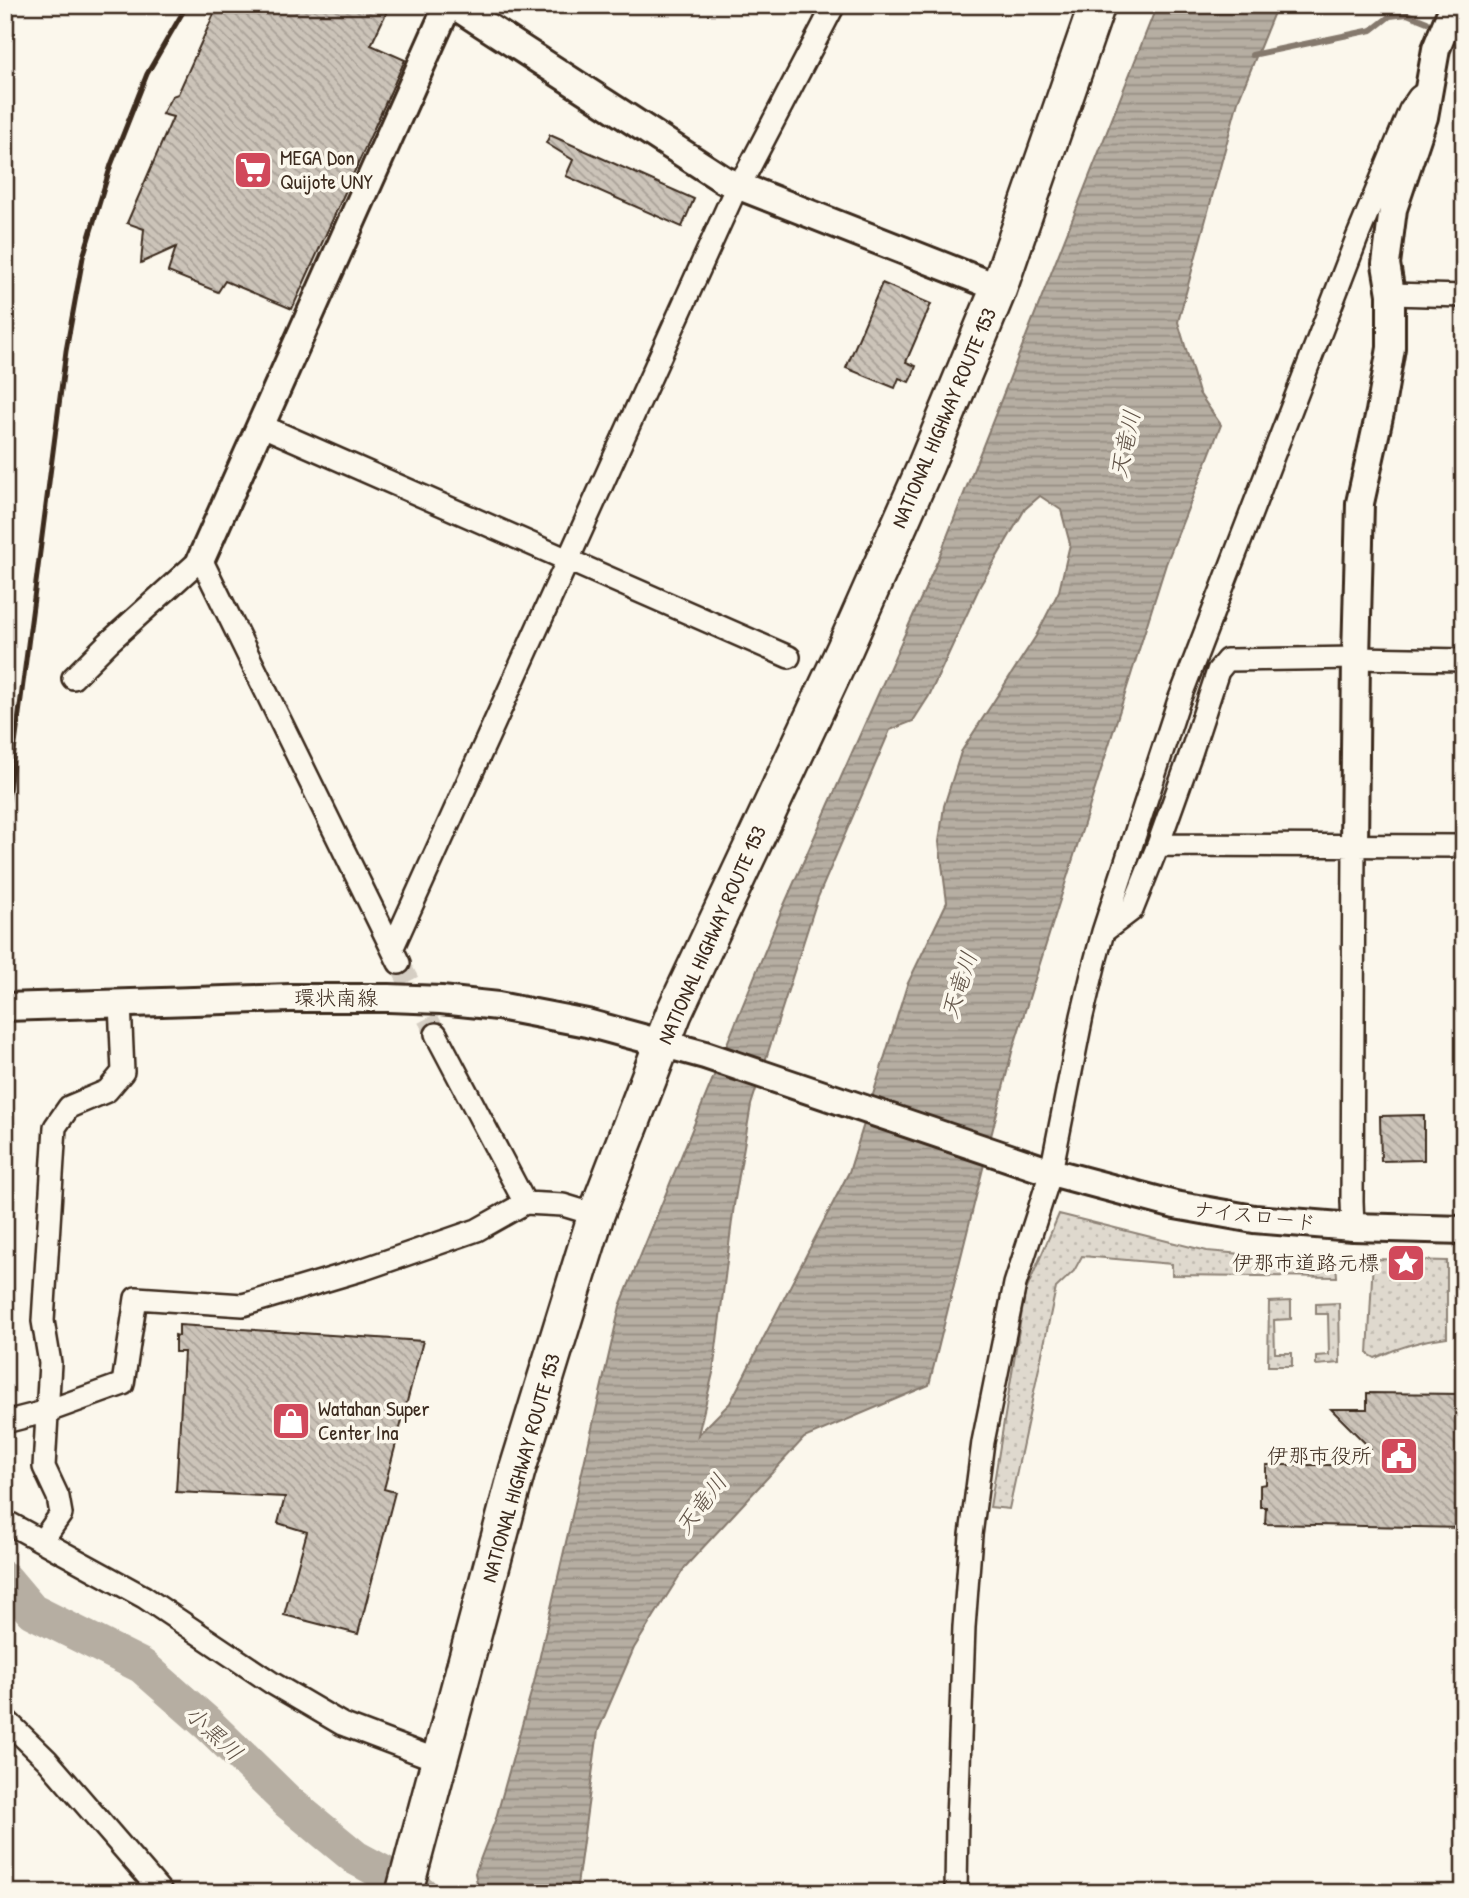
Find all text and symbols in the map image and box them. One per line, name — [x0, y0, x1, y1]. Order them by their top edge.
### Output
place label: MEGA Don Quijote UNY — [280, 143, 373, 196]
supermarket icon: MEGA Don Quijote UNY — [232, 149, 274, 191]
street label: NATIONAL HIGHWAY ROUTE 153 — [884, 303, 1003, 532]
water label: 天竜川 — [1102, 407, 1147, 481]
street label: NATIONAL HIGHWAY ROUTE 153 — [650, 821, 773, 1049]
water label: 天竜川 — [933, 947, 984, 1022]
street label: 環状南線 — [294, 983, 378, 1012]
street label: ナイスロード — [1192, 1194, 1318, 1237]
place icon: 伊那市道路元標 — [1385, 1242, 1427, 1284]
place label: 伊那市道路元標 — [1232, 1248, 1379, 1277]
street label: NATIONAL HIGHWAY ROUTE 153 — [474, 1350, 567, 1586]
place label: Watahan Super Center Ina — [318, 1394, 429, 1447]
shop icon: Watahan Super Center Ina — [270, 1400, 312, 1442]
public building icon: 伊那市役所 — [1378, 1435, 1420, 1477]
place label: 伊那市役所 — [1267, 1441, 1372, 1470]
water label: 天竜川 — [667, 1467, 734, 1541]
water label: 小黒川 — [179, 1698, 250, 1767]

